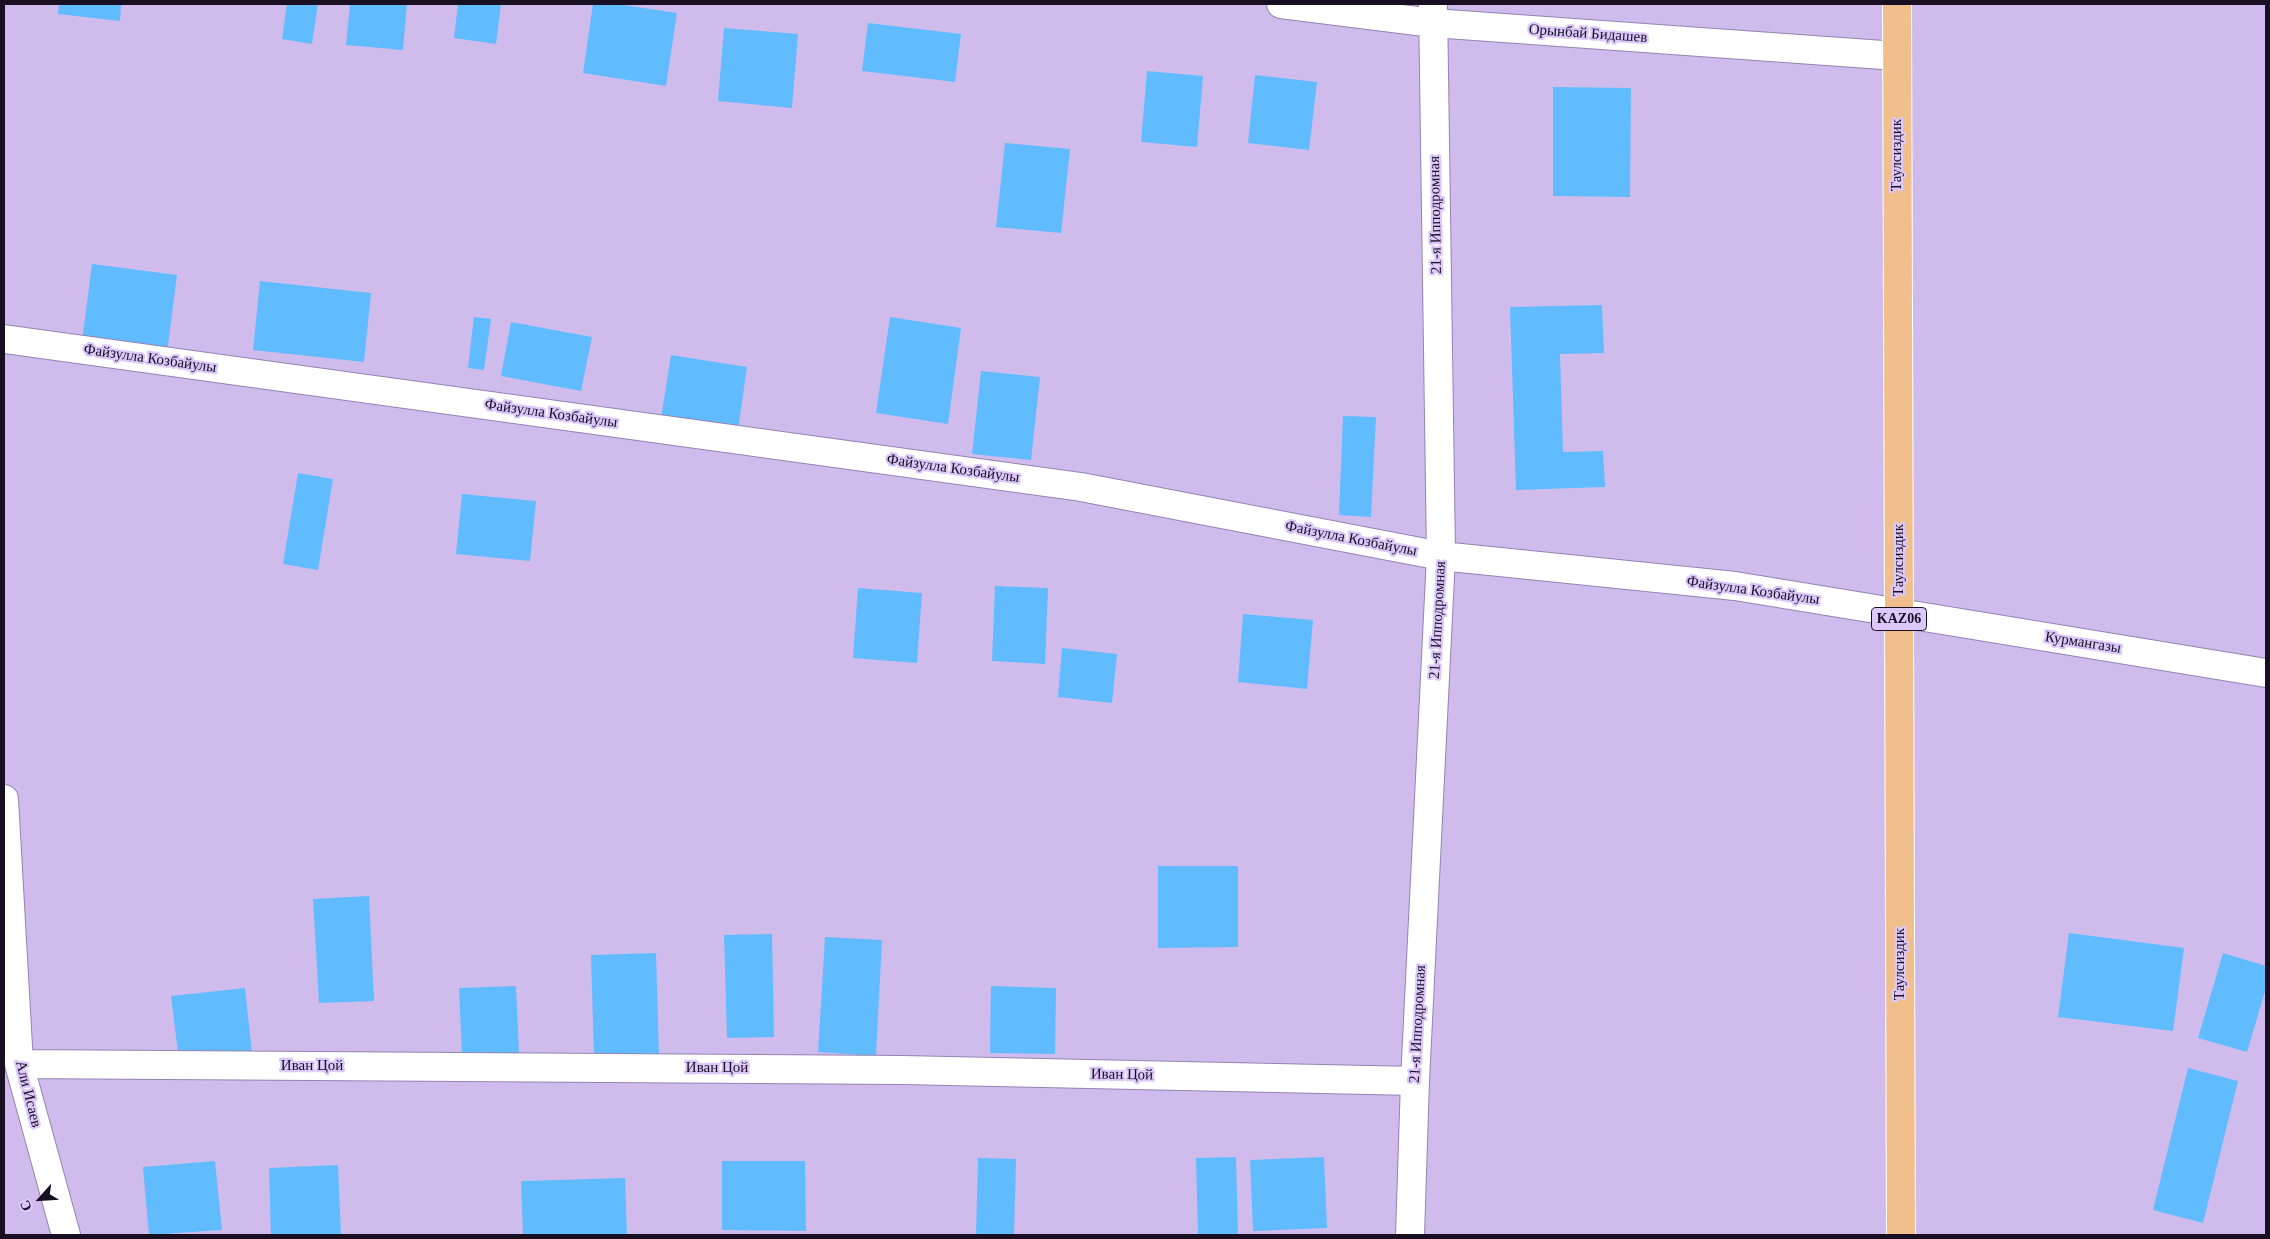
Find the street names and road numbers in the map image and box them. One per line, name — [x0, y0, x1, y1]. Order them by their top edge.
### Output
street label: Орынбай Бидашев — [1528, 21, 1648, 47]
street label: Таулсиздик — [1888, 119, 1906, 191]
street label: 21-я Ипподромная — [1426, 156, 1446, 274]
street label: Файзулла Козбайулы — [83, 341, 217, 377]
street label: Файзулла Козбайулы — [484, 396, 618, 432]
street label: Файзулла Козбайулы — [886, 451, 1020, 487]
street label: Файзулла Козбайулы — [1284, 517, 1418, 561]
street label: Таулсиздик — [1890, 524, 1908, 596]
street label: 21-я Ипподромная — [1426, 561, 1450, 679]
street label: Файзулла Козбайулы — [1686, 573, 1820, 609]
road number: KAZ06 — [1872, 608, 1926, 630]
street label: Курмангазы — [2044, 628, 2122, 658]
street label: Таулсиздик — [1891, 928, 1909, 1000]
street label: 21-я Ипподромная — [1406, 965, 1430, 1083]
street label: Иван Цой — [281, 1057, 343, 1075]
street label: Али Исаев — [11, 1059, 45, 1129]
street label: Иван Цой — [686, 1059, 748, 1077]
street label: Иван Цой — [1091, 1065, 1153, 1085]

